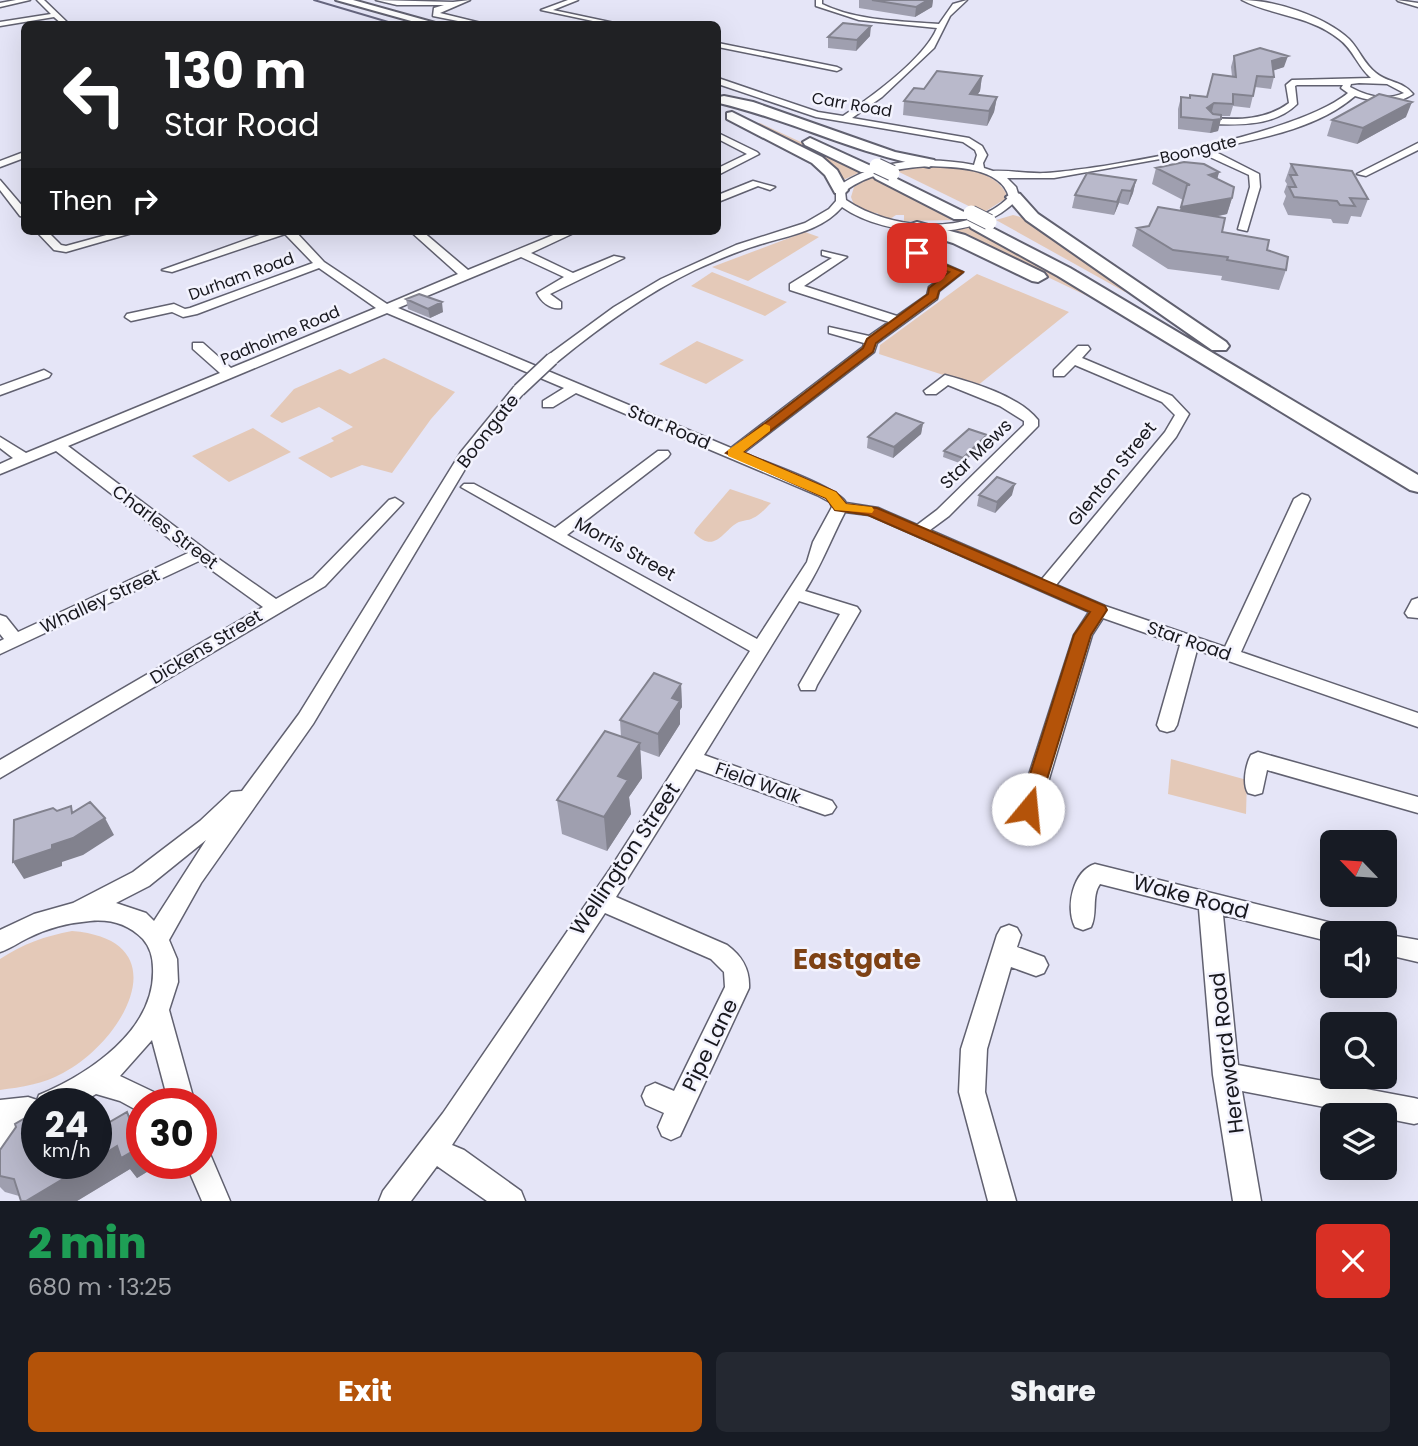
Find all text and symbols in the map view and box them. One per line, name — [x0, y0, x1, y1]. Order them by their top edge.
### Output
text: 130 m — [164, 37, 306, 105]
icon: left — [49, 49, 140, 140]
street label: Carr Road — [810, 86, 894, 123]
text: Star Road — [164, 102, 320, 147]
street label: Boongate — [1158, 130, 1239, 169]
icon: right — [126, 182, 164, 220]
text: Then — [49, 183, 112, 219]
pin — [887, 223, 947, 283]
icon: arrive — [898, 234, 936, 272]
street label: Durham Road — [185, 247, 297, 306]
street label: Padholme Road — [217, 300, 343, 371]
street label: Boongate — [451, 388, 524, 473]
street label: Star Road — [624, 398, 714, 455]
street label: Star Mews — [934, 413, 1017, 494]
street label: Glenton Street — [1062, 416, 1162, 531]
street label: Charles Street — [107, 478, 223, 575]
street label: Morris Street — [570, 511, 680, 587]
street label: Whalley Street — [36, 562, 163, 639]
street label: Dickens Street — [145, 603, 267, 690]
street label: Star Road — [1144, 614, 1235, 667]
street label: Field Walk — [712, 755, 805, 810]
position arrow — [991, 772, 1065, 846]
street label: Wellington Street — [563, 777, 686, 941]
north arrow — [1320, 830, 1396, 906]
map controls — [1320, 830, 1397, 1180]
street label: Wake Road — [1130, 867, 1252, 926]
button: sound — [1320, 921, 1397, 998]
district label: Eastgate — [793, 940, 921, 979]
street label: Hereward Road — [1202, 971, 1251, 1135]
street label: Pipe Lane — [675, 994, 744, 1096]
button: search — [1320, 1012, 1397, 1089]
speed limit sign: 30 — [126, 1088, 217, 1179]
text: 24 — [45, 1100, 88, 1149]
button: layers — [1320, 1103, 1397, 1180]
text: km/h — [43, 1138, 90, 1163]
text: 2 min — [28, 1214, 146, 1273]
button: close — [1316, 1224, 1390, 1298]
text: 680 m · 13:25 — [28, 1271, 172, 1303]
button: Exit — [28, 1352, 702, 1432]
button: Share — [716, 1352, 1390, 1432]

